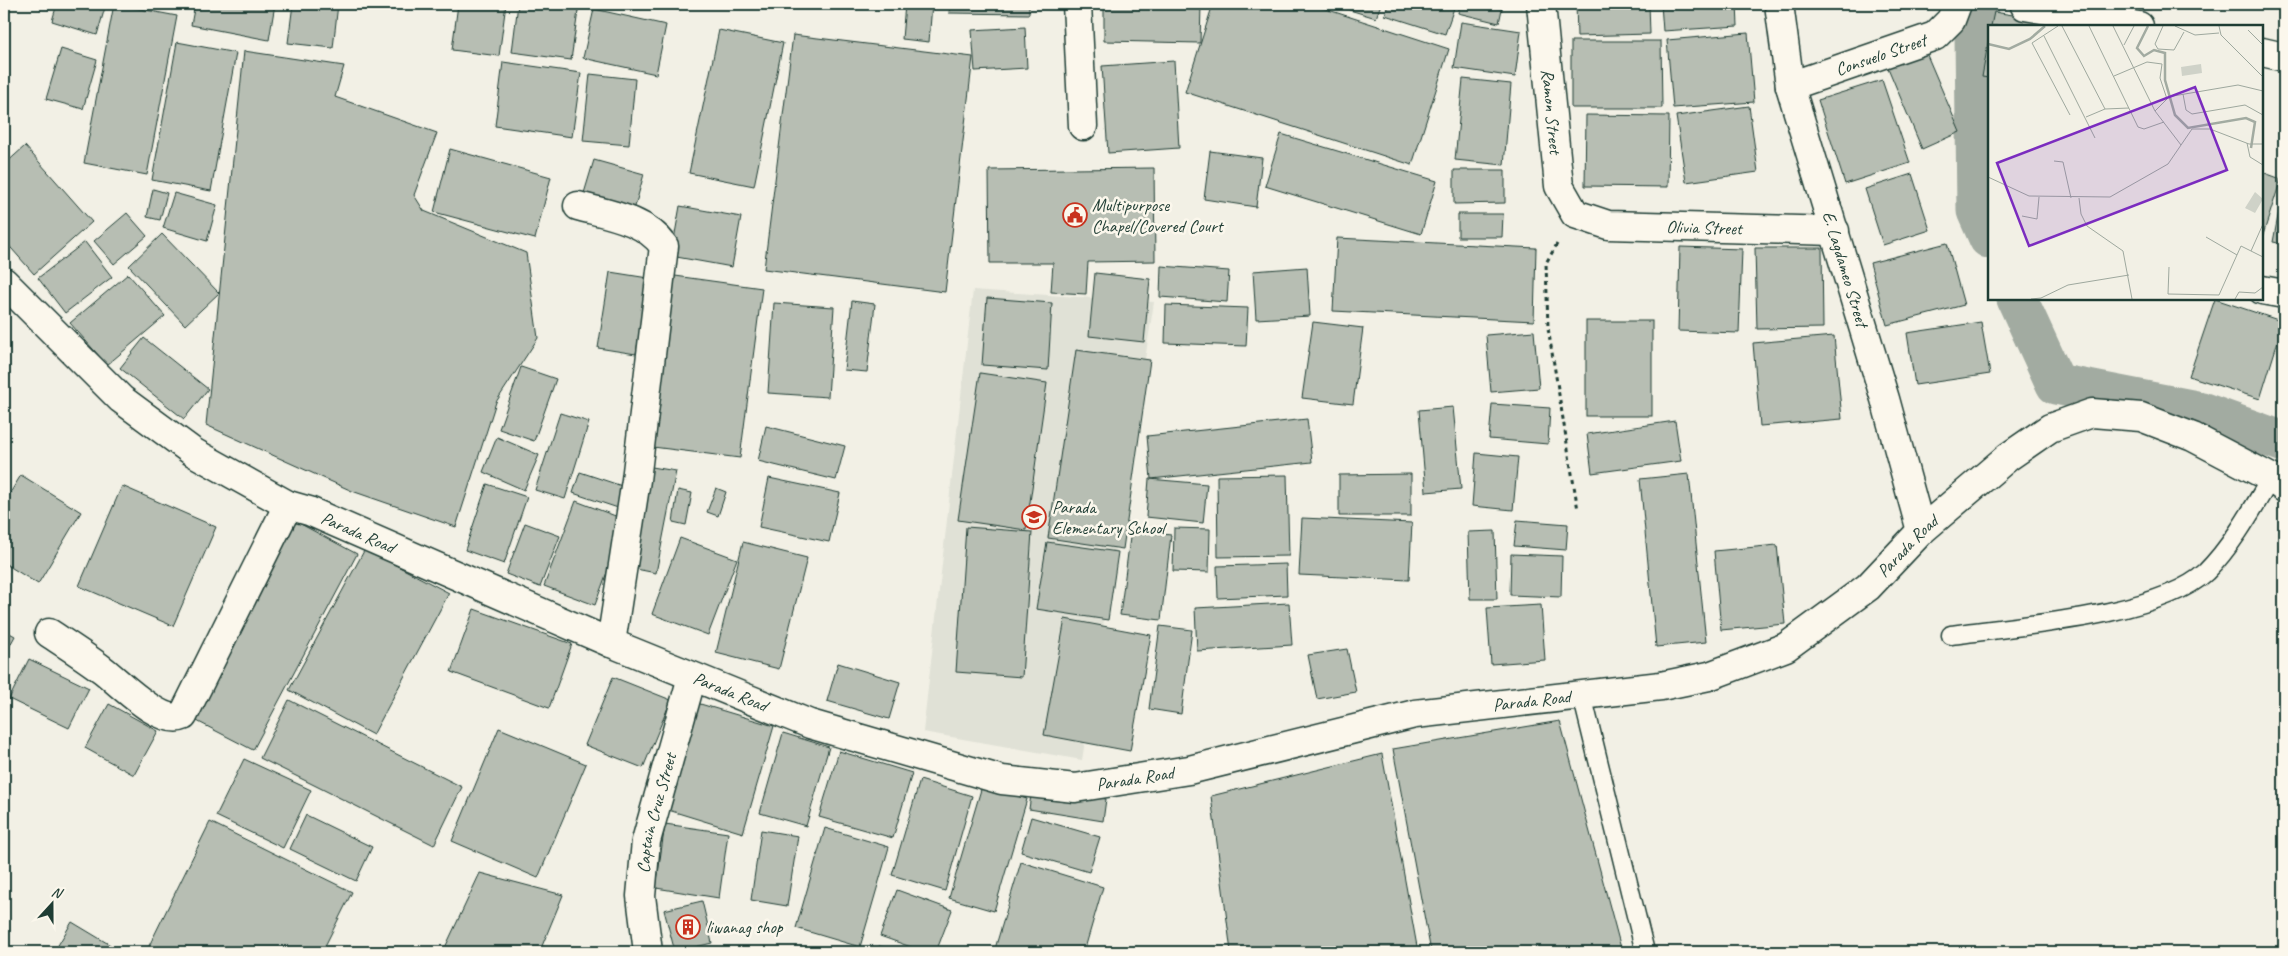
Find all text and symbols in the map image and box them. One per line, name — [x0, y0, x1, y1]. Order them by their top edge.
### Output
inset map — [1988, 25, 2263, 300]
street label: Consuelo Street — [1832, 28, 1932, 81]
street label: Ramon Street — [1536, 68, 1567, 157]
place label: Multipurpose Chapel/Covered Court — [1092, 194, 1225, 237]
public building icon: Multipurpose Chapel/Covered Court — [1062, 202, 1088, 228]
street label: E. Lagdameo Street — [1818, 209, 1874, 332]
street label: Olivia Street — [1666, 216, 1744, 240]
place label: Parada Elementary School — [1052, 496, 1167, 539]
school or university icon: Parada Elementary School — [1021, 504, 1047, 530]
street label: Parada Road — [318, 507, 401, 559]
street label: Parada Road — [1872, 508, 1945, 582]
street label: Parada Road — [690, 667, 773, 718]
street label: Parada Road — [1492, 685, 1575, 716]
street label: Captain Cruz Street — [632, 749, 682, 874]
street label: Parada Road — [1095, 761, 1178, 796]
north arrow — [28, 878, 78, 928]
text: N — [49, 883, 66, 903]
building icon: liwanag shop — [675, 914, 701, 940]
place label: liwanag shop — [706, 916, 784, 938]

